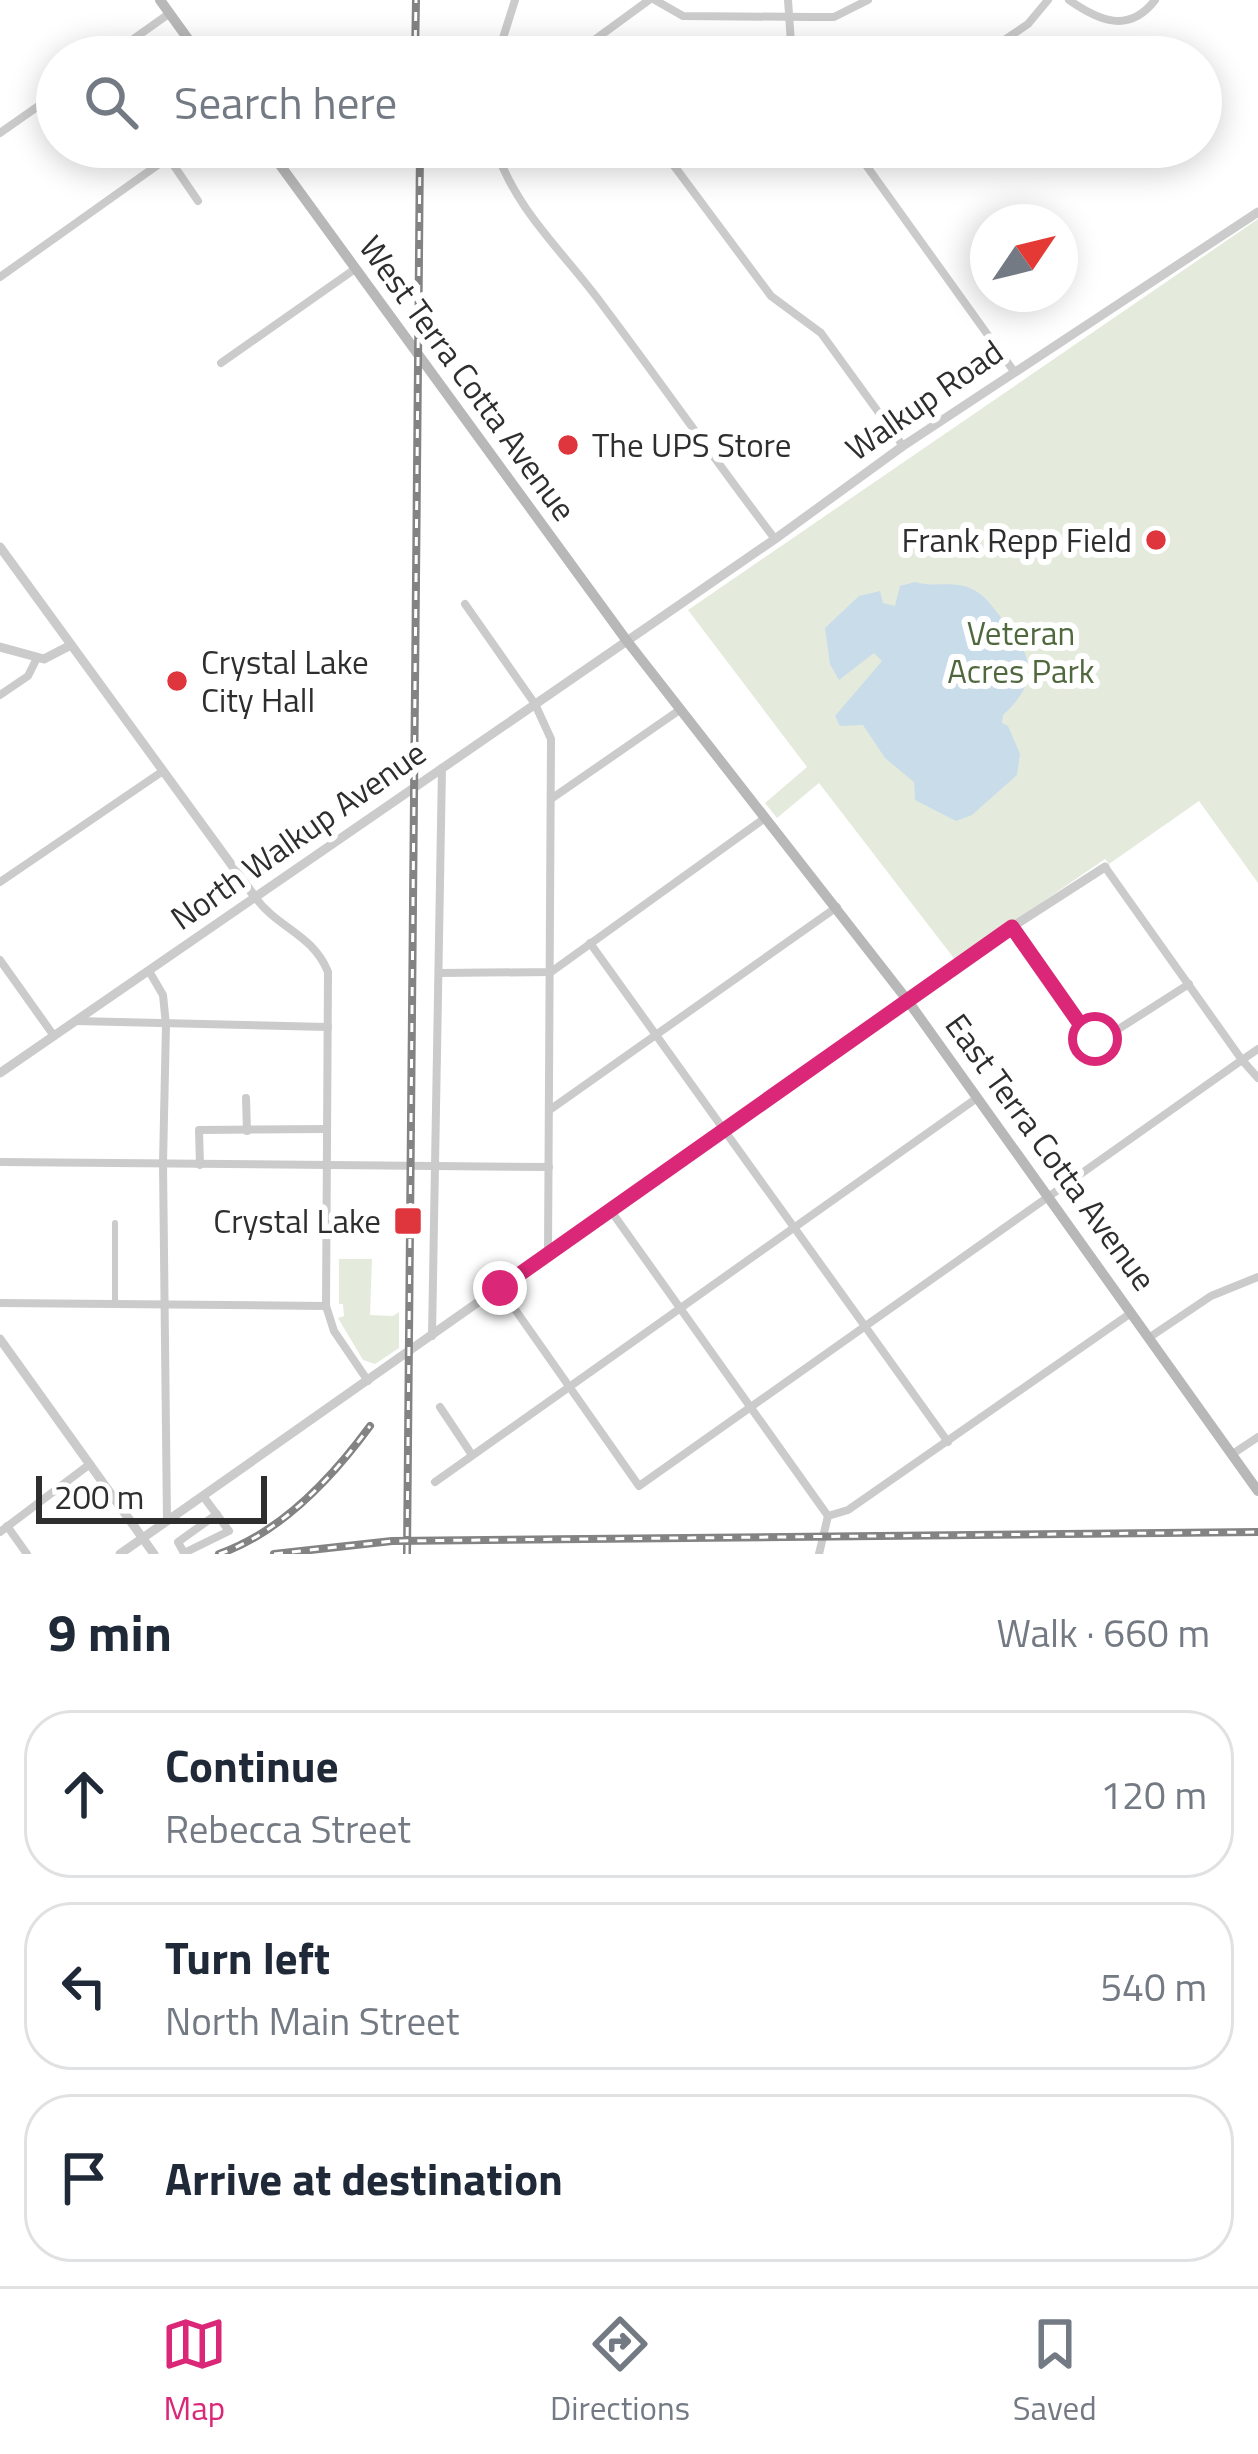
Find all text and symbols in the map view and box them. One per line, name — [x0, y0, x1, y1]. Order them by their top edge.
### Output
search box — [36, 36, 1222, 168]
text: Search here — [174, 68, 397, 136]
icon: search — [78, 69, 144, 135]
north arrow — [970, 204, 1078, 312]
street label: West Terra Cotta Avenue — [347, 225, 589, 531]
street label: Walkup Road — [835, 327, 1013, 473]
place label: The UPS Store — [592, 420, 791, 470]
marker: The UPS Store — [555, 432, 581, 458]
place label: Frank Repp Field — [902, 515, 1132, 565]
marker: Frank Repp Field — [1143, 527, 1169, 553]
park label: Veteran Acres Park — [947, 608, 1095, 696]
place label: Crystal Lake City Hall — [201, 637, 369, 725]
marker: Crystal Lake City Hall — [164, 668, 190, 694]
street label: North Walkup Avenue — [160, 728, 436, 942]
street label: East Terra Cotta Avenue — [933, 1003, 1169, 1301]
route start — [1068, 1012, 1122, 1066]
place label: Crystal Lake — [213, 1196, 381, 1246]
marker: Crystal Lake — [392, 1205, 424, 1237]
route end — [473, 1261, 527, 1315]
scale bar — [36, 1470, 267, 1523]
text: 200 m — [54, 1472, 144, 1522]
text: 9 min — [48, 1593, 172, 1671]
text: Walk · 660 m — [996, 1603, 1210, 1662]
text: Continue — [165, 1731, 339, 1799]
icon: ahead — [51, 1761, 117, 1827]
text: 120 m — [1100, 1765, 1207, 1824]
text: Rebecca Street — [165, 1799, 411, 1858]
text: Turn left — [165, 1923, 330, 1991]
icon: left — [51, 1953, 117, 2019]
text: 540 m — [1100, 1957, 1207, 2016]
text: North Main Street — [165, 1991, 459, 2050]
text: Arrive at destination — [165, 2144, 563, 2212]
icon: arrive — [51, 2145, 117, 2211]
tab: Map — [161, 2311, 227, 2433]
tab: Directions — [550, 2311, 690, 2433]
tab: Saved — [1013, 2311, 1097, 2433]

